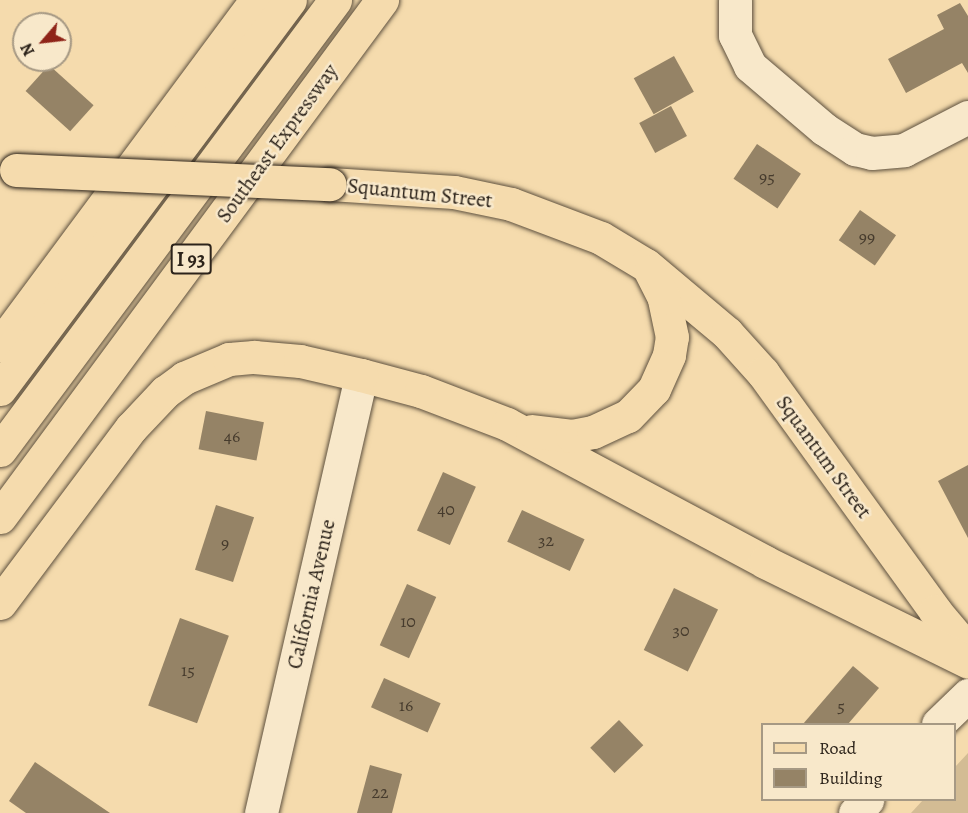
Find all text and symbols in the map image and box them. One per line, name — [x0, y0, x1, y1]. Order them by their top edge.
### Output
north arrow — [12, 12, 72, 72]
text: N — [15, 39, 40, 60]
street label: Southeast Expressway — [211, 59, 343, 227]
house number: 95 — [759, 166, 775, 188]
street label: Squantum Street — [346, 173, 494, 213]
house number: 99 — [859, 226, 875, 248]
road number: I 93 — [170, 242, 212, 276]
street label: Squantum Street — [771, 391, 877, 523]
house number: 46 — [224, 425, 240, 447]
house number: 40 — [437, 498, 455, 520]
street label: California Avenue — [282, 517, 340, 671]
house number: 32 — [538, 529, 554, 551]
house number: 9 — [221, 532, 229, 554]
house number: 10 — [400, 610, 416, 632]
house number: 30 — [672, 619, 690, 641]
house number: 15 — [181, 659, 195, 681]
house number: 16 — [399, 694, 413, 716]
house number: 5 — [837, 695, 845, 717]
legend — [761, 723, 956, 801]
text: Road — [819, 736, 856, 760]
text: Building — [819, 766, 883, 790]
house number: 22 — [371, 781, 389, 803]

